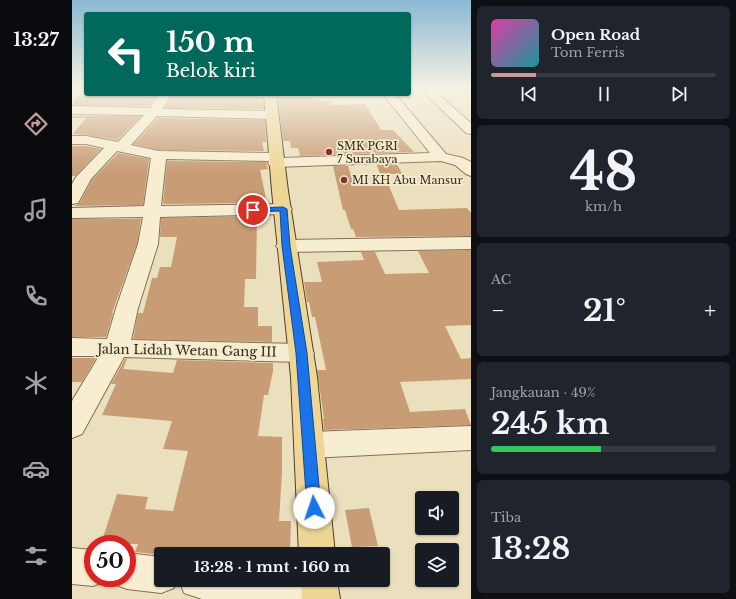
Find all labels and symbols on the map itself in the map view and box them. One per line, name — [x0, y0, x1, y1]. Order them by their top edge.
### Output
place label: SMK PGRI 7 Surabaya — [337, 139, 398, 166]
marker: SMK PGRI 7 Surabaya — [324, 147, 334, 157]
place label: MI KH Abu Mansur — [352, 173, 463, 187]
marker: MI KH Abu Mansur — [339, 175, 349, 185]
pin — [236, 193, 270, 227]
street label: Jalan Lidah Wetan Gang III — [95, 340, 277, 361]
position arrow — [293, 487, 335, 529]
speed limit sign: 50 — [84, 535, 136, 587]

